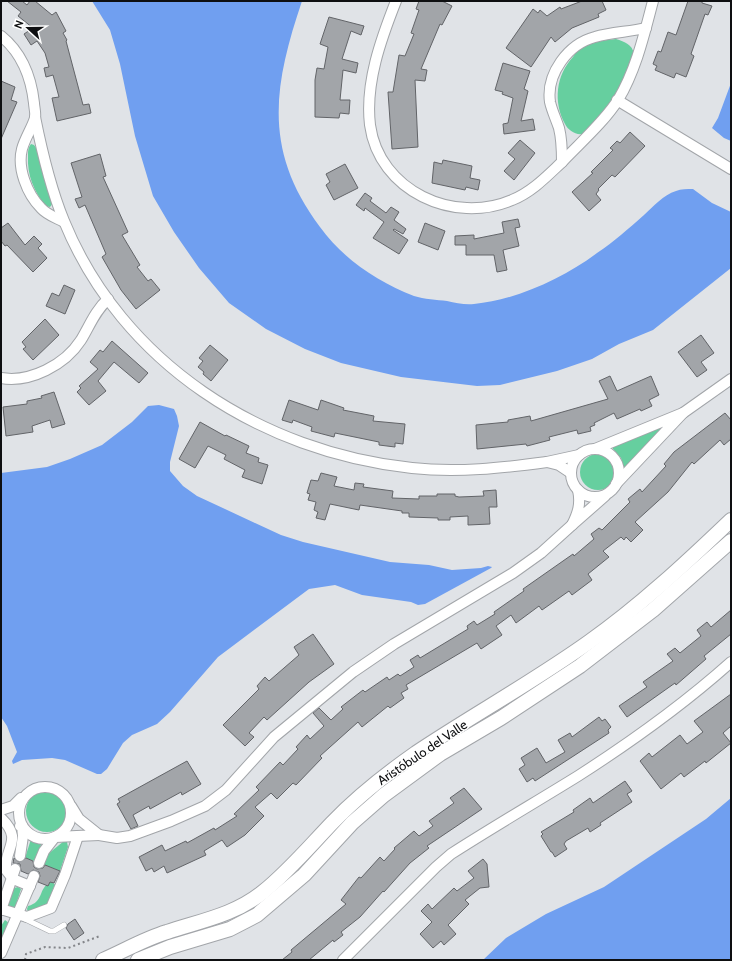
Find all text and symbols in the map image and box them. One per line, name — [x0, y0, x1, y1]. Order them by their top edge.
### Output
north arrow — [8, 8, 48, 48]
text: N — [11, 18, 27, 31]
street label: Aristóbulo del Valle — [374, 716, 470, 788]

